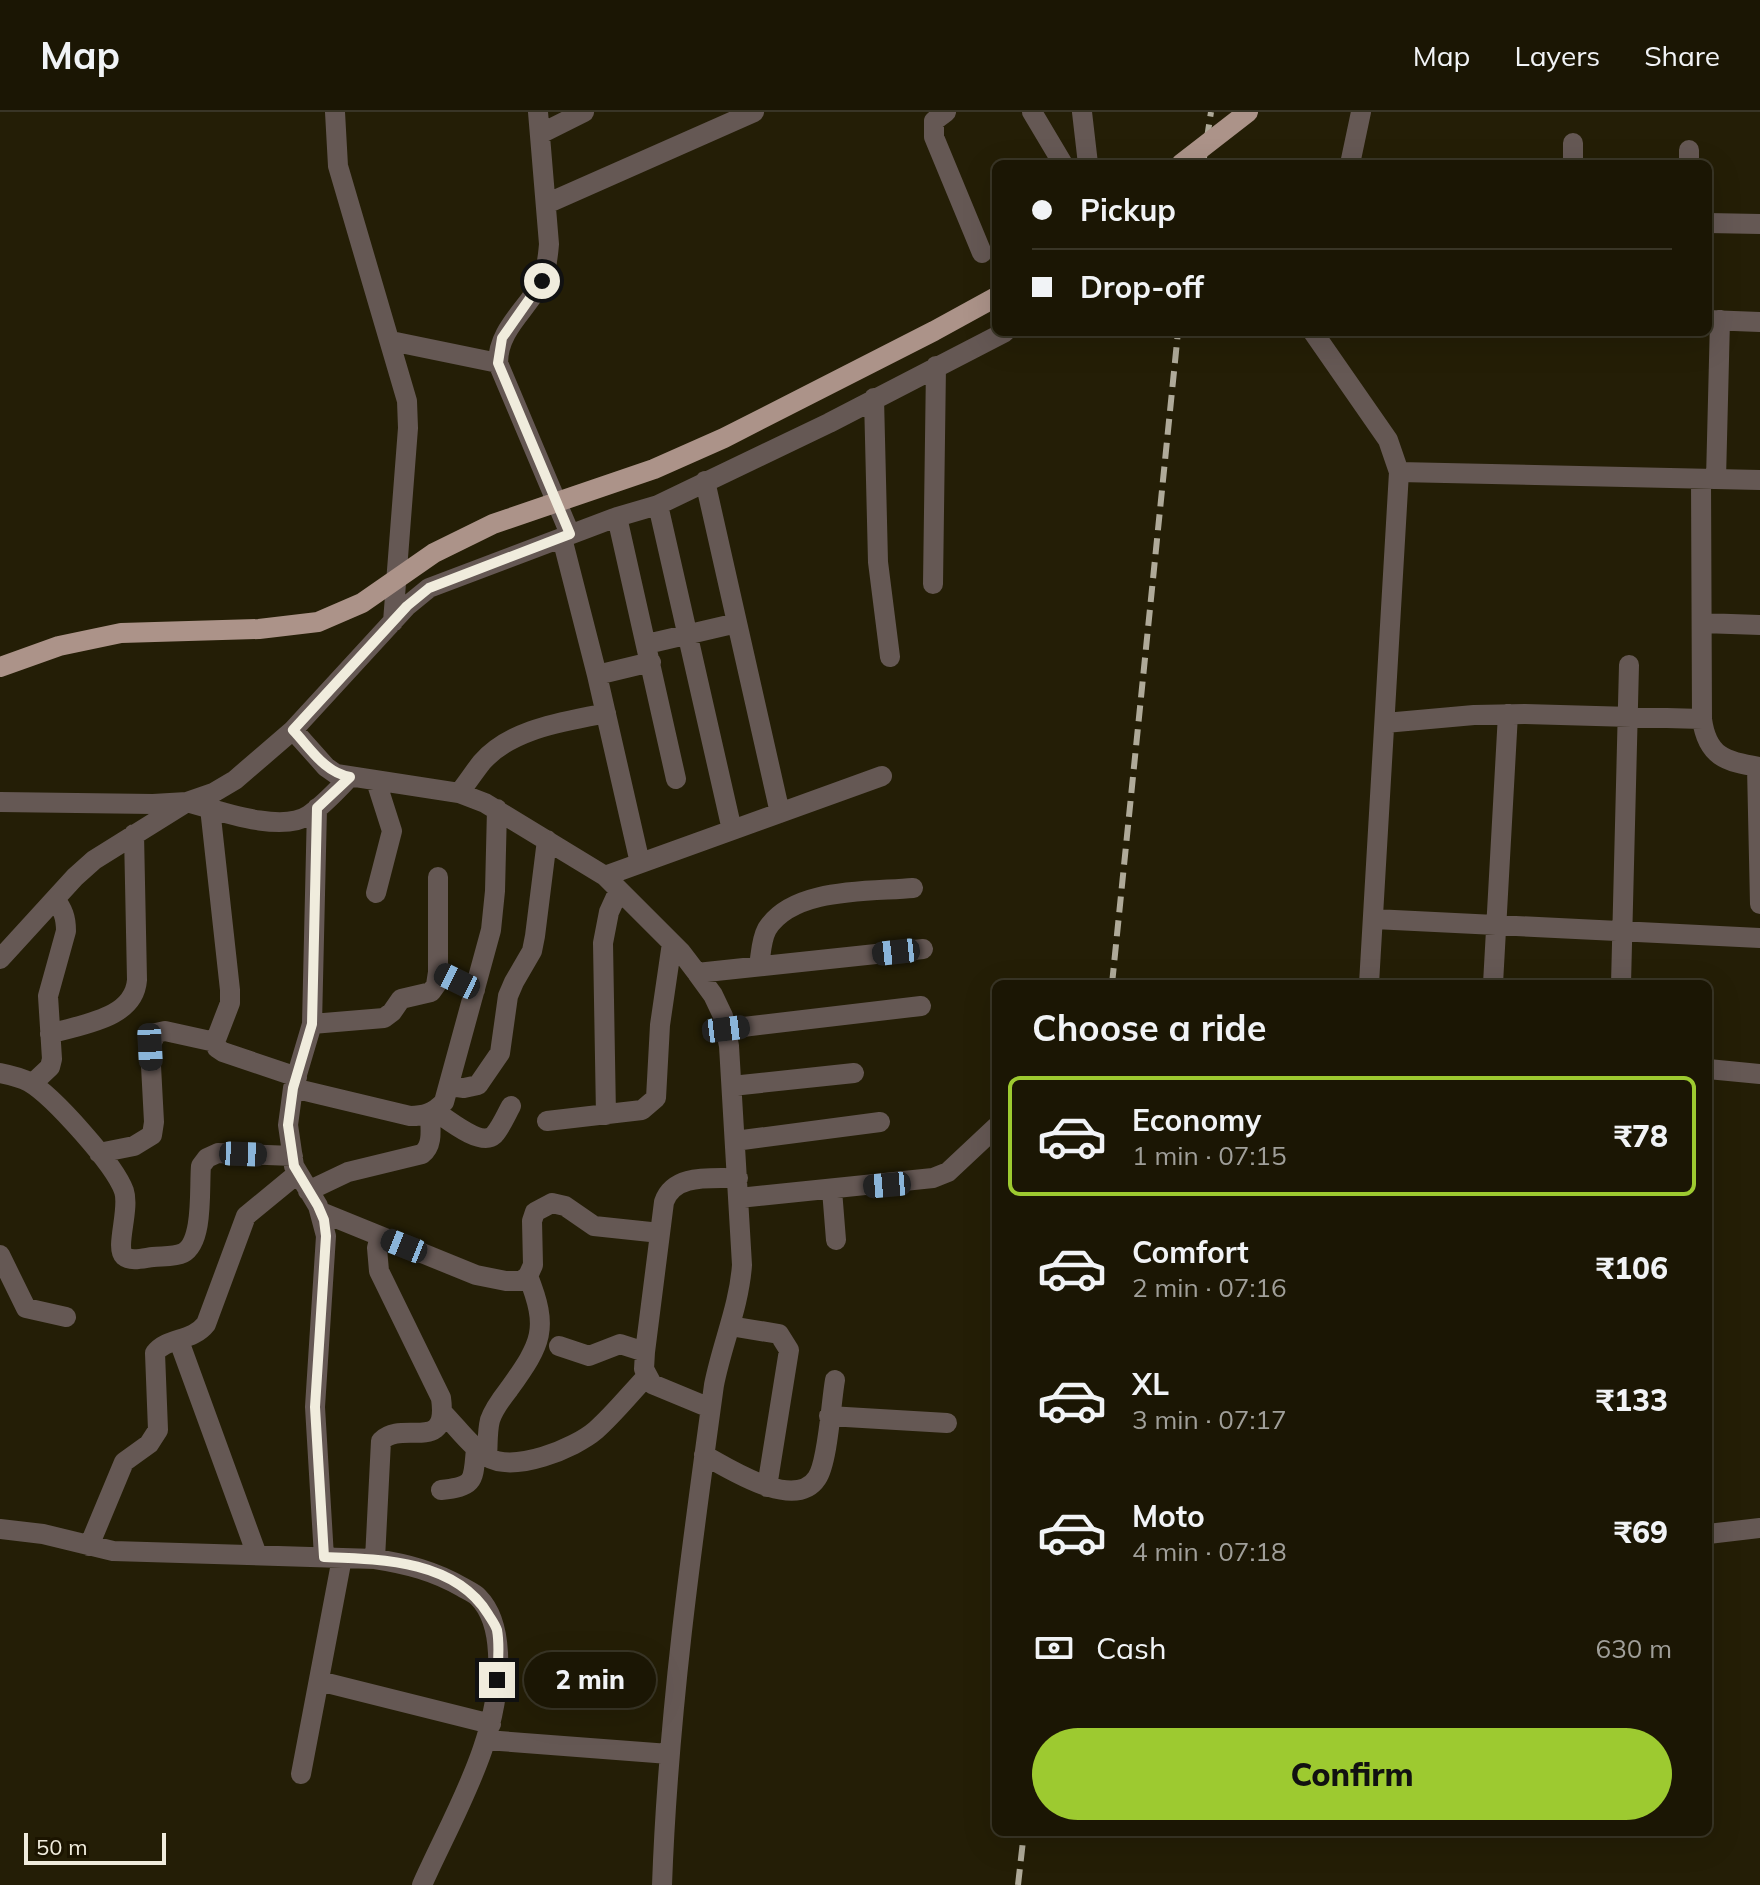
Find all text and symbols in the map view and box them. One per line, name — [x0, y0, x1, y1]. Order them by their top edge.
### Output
text: Map — [40, 31, 120, 79]
text: Map — [1413, 38, 1470, 73]
text: Layers — [1514, 38, 1600, 73]
text: Share — [1644, 38, 1720, 73]
text: Pickup — [1080, 191, 1176, 229]
route start — [524, 263, 560, 299]
text: Drop-off — [1080, 268, 1204, 306]
car — [871, 938, 921, 966]
car — [430, 960, 484, 1002]
text: Choose a ride — [1032, 1005, 1266, 1050]
car — [701, 1014, 751, 1044]
car — [137, 1022, 163, 1072]
icon: car — [1036, 1100, 1108, 1172]
text: Economy — [1132, 1101, 1261, 1139]
text: ₹78 — [1614, 1117, 1668, 1155]
text: 1 min · 07:15 — [1132, 1139, 1287, 1172]
car — [219, 1141, 267, 1167]
car — [862, 1171, 912, 1199]
car — [377, 1226, 431, 1266]
icon: car — [1036, 1232, 1108, 1304]
text: Comfort — [1132, 1233, 1249, 1271]
text: ₹106 — [1596, 1249, 1668, 1287]
text: 2 min · 07:16 — [1132, 1271, 1287, 1304]
icon: car — [1036, 1364, 1108, 1436]
text: XL — [1132, 1365, 1169, 1403]
text: ₹133 — [1596, 1381, 1668, 1419]
text: 3 min · 07:17 — [1132, 1403, 1287, 1436]
icon: car — [1036, 1496, 1108, 1568]
text: Moto — [1132, 1497, 1205, 1535]
text: ₹69 — [1614, 1513, 1668, 1551]
text: 4 min · 07:18 — [1132, 1535, 1287, 1568]
icon: cash — [1032, 1626, 1076, 1670]
text: Cash — [1096, 1629, 1167, 1667]
text: 630 m — [1596, 1632, 1672, 1665]
callout: 2 min — [525, 1652, 657, 1708]
route end — [479, 1662, 515, 1698]
text: 2 min — [555, 1663, 625, 1696]
button: Confirm — [1032, 1728, 1672, 1820]
scale bar — [24, 1829, 166, 1865]
text: 50 m — [36, 1833, 87, 1861]

